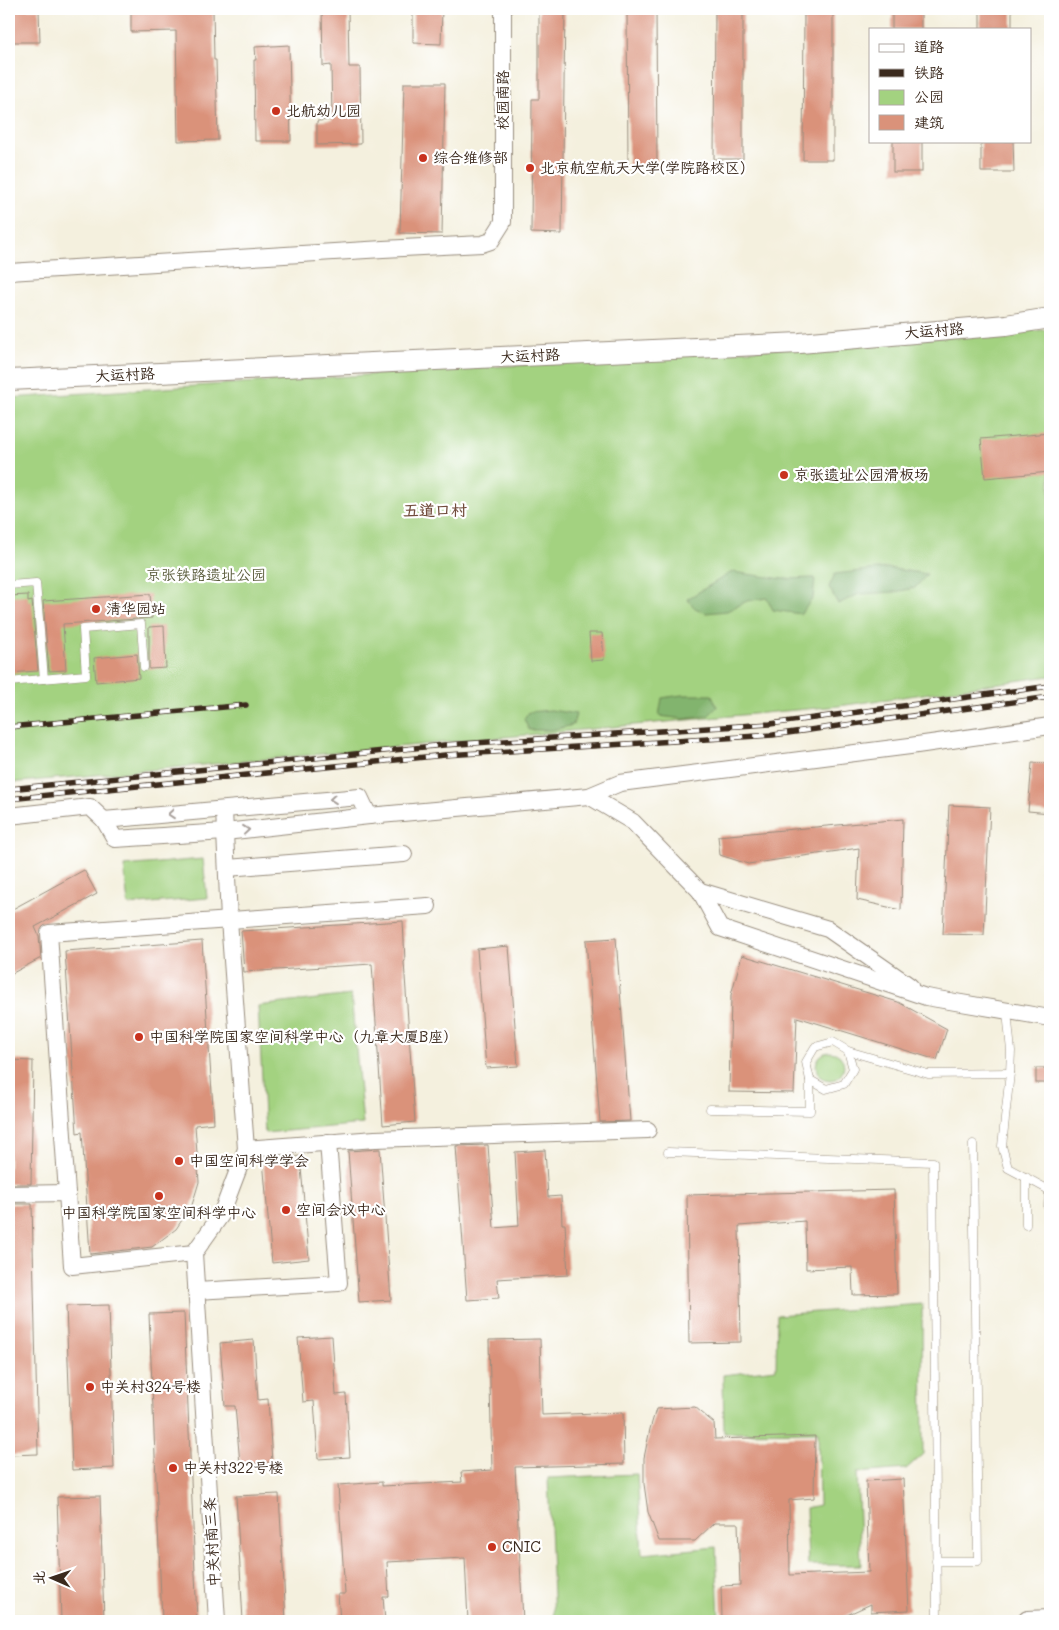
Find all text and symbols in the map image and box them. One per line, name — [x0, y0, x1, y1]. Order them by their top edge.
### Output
legend — [869, 28, 1032, 142]
text: 道路 — [914, 36, 944, 56]
text: 铁路 — [914, 62, 944, 82]
street label: 校园南路 — [492, 70, 512, 130]
text: 公园 — [914, 86, 944, 106]
place label: 北航幼儿园 — [286, 100, 361, 120]
marker: 北航幼儿园 — [270, 105, 282, 117]
text: 建筑 — [914, 112, 944, 132]
place label: 综合维修部 — [433, 147, 508, 167]
marker: 综合维修部 — [417, 152, 429, 164]
place label: 北京航空航天大学(学院路校区) — [540, 157, 745, 177]
marker: 北京航空航天大学(学院路校区) — [524, 162, 536, 174]
street label: 大运村路 — [903, 317, 965, 343]
street label: 大运村路 — [499, 343, 560, 367]
street label: 大运村路 — [94, 362, 155, 386]
place label: 京张遗址公园滑板场 — [794, 464, 929, 484]
marker: 京张遗址公园滑板场 — [778, 469, 790, 481]
district label: 五道口村 — [403, 499, 467, 520]
park label: 京张铁路遗址公园 — [146, 564, 266, 584]
place label: 清华园站 — [106, 598, 166, 618]
marker: 清华园站 — [90, 603, 102, 615]
one-way arrow — [328, 794, 336, 805]
one-way arrow — [166, 808, 174, 819]
one-way arrow — [243, 825, 251, 836]
place label: 中国科学院国家空间科学中心（九章大厦B座） — [149, 1026, 458, 1046]
marker: 中国科学院国家空间科学中心（九章大厦B座） — [133, 1031, 145, 1043]
place label: 中国空间科学学会 — [189, 1150, 309, 1170]
marker: 中国空间科学学会 — [173, 1155, 185, 1167]
marker: 中国科学院国家空间科学中心 — [153, 1190, 165, 1202]
place label: 空间会议中心 — [296, 1199, 386, 1219]
place label: 中国科学院国家空间科学中心 — [61, 1202, 257, 1222]
marker: 空间会议中心 — [280, 1204, 292, 1216]
place label: 中关村324号楼 — [100, 1376, 201, 1396]
marker: 中关村324号楼 — [84, 1381, 96, 1393]
place label: 中关村322号楼 — [183, 1457, 284, 1477]
marker: 中关村322号楼 — [167, 1462, 179, 1474]
street label: 中关村南三条 — [199, 1497, 223, 1588]
place label: CNIC — [502, 1536, 541, 1556]
marker: CNIC — [486, 1541, 498, 1553]
north arrow — [28, 1552, 78, 1602]
text: 北 — [29, 1570, 48, 1585]

